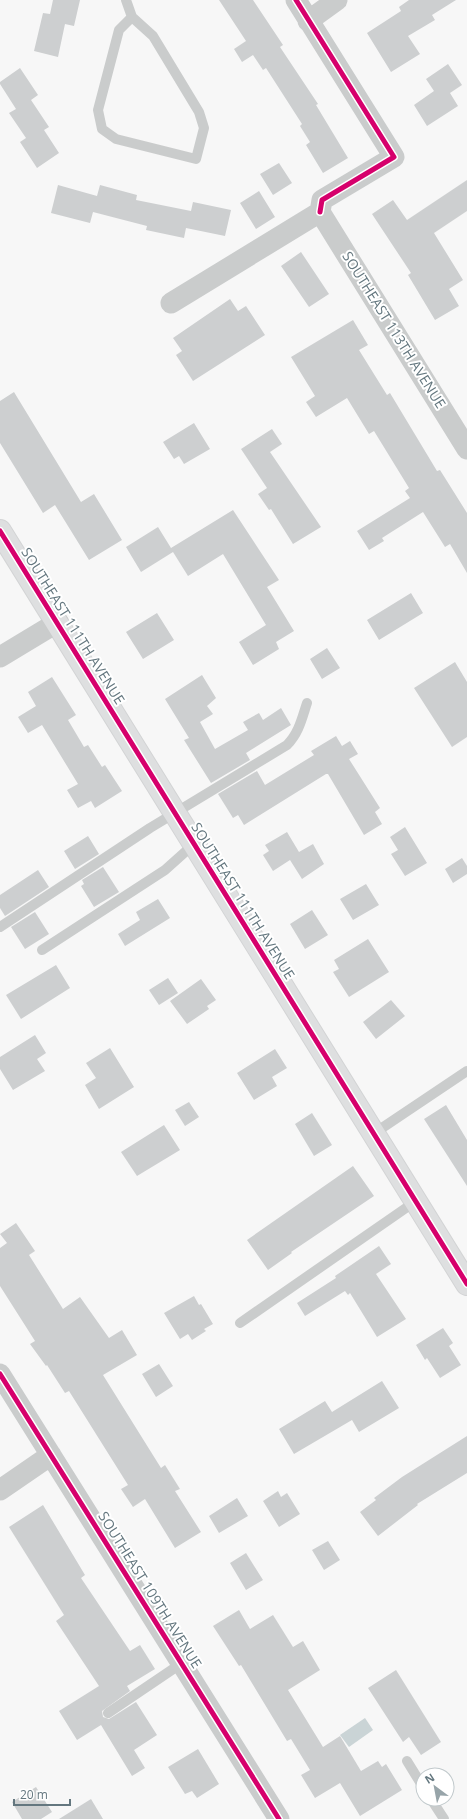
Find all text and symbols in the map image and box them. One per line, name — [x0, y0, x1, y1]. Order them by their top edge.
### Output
street label: SOUTHEAST 113TH AVENUE — [338, 248, 451, 412]
street label: SOUTHEAST 111TH AVENUE — [17, 544, 130, 708]
street label: SOUTHEAST 111TH AVENUE — [187, 819, 300, 983]
street label: SOUTHEAST 109TH AVENUE — [94, 1508, 207, 1672]
north arrow — [415, 1767, 455, 1807]
text: N — [422, 1769, 437, 1787]
scale bar — [14, 1781, 70, 1807]
text: 20 m — [20, 1786, 48, 1803]

